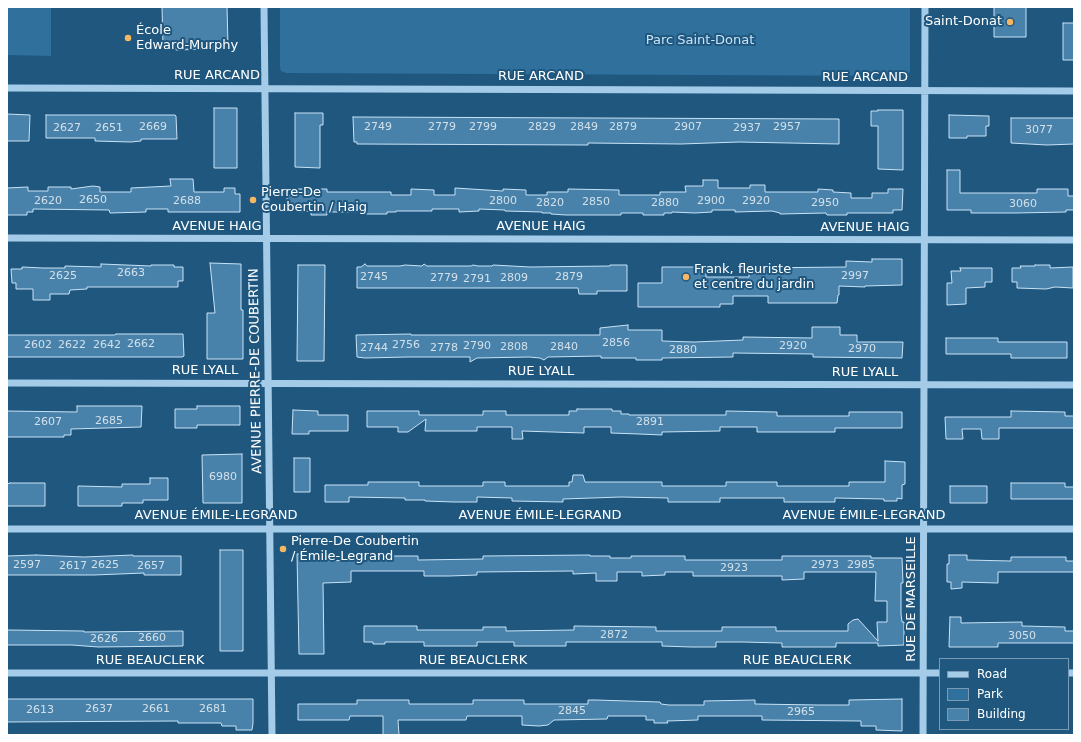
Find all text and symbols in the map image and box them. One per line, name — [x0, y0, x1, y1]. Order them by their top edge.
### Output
place label: Saint-Donat — [925, 14, 1002, 30]
marker: Saint-Donat — [1005, 17, 1015, 27]
place label: École Edward-Murphy — [136, 23, 238, 54]
marker: École Edward-Murphy — [123, 33, 133, 43]
park label: Parc Saint-Donat — [646, 33, 754, 49]
street label: RUE ARCAND — [174, 68, 260, 84]
street label: RUE ARCAND — [498, 69, 584, 85]
street label: RUE ARCAND — [822, 70, 908, 86]
house number: 2669 — [139, 120, 167, 134]
house number: 2749 — [364, 120, 392, 134]
house number: 2779 — [428, 120, 456, 134]
house number: 2799 — [469, 120, 497, 134]
house number: 2829 — [528, 120, 556, 134]
house number: 2849 — [570, 120, 598, 134]
house number: 2879 — [609, 120, 637, 134]
house number: 2907 — [674, 120, 702, 134]
house number: 2957 — [773, 120, 801, 134]
house number: 2627 — [53, 121, 81, 135]
house number: 2651 — [95, 121, 123, 135]
house number: 2937 — [733, 121, 761, 135]
house number: 3077 — [1025, 123, 1053, 137]
place label: Pierre-De Coubertin / Haig — [261, 185, 367, 216]
house number: 2650 — [79, 193, 107, 207]
house number: 2620 — [34, 194, 62, 208]
house number: 2688 — [173, 194, 201, 208]
house number: 2800 — [489, 194, 517, 208]
house number: 2900 — [697, 194, 725, 208]
house number: 2920 — [742, 194, 770, 208]
marker: Pierre-De Coubertin / Haig — [248, 195, 258, 205]
house number: 2850 — [582, 195, 610, 209]
house number: 2820 — [536, 196, 564, 210]
house number: 2880 — [651, 196, 679, 210]
house number: 2950 — [811, 196, 839, 210]
house number: 3060 — [1009, 197, 1037, 211]
street label: AVENUE HAIG — [172, 219, 262, 235]
street label: AVENUE HAIG — [496, 219, 586, 235]
street label: AVENUE HAIG — [820, 220, 910, 236]
place label: Frank, fleuriste et centre du jardin — [694, 262, 814, 293]
house number: 2663 — [117, 266, 145, 280]
street label: AVENUE PIERRE-DE COUBERTIN — [246, 268, 266, 474]
house number: 2625 — [49, 269, 77, 283]
house number: 2997 — [841, 269, 869, 283]
house number: 2745 — [360, 270, 388, 284]
house number: 2879 — [555, 270, 583, 284]
house number: 2779 — [430, 271, 458, 285]
house number: 2809 — [500, 271, 528, 285]
house number: 2791 — [463, 272, 491, 286]
marker: Frank, fleuriste et centre du jardin — [681, 272, 691, 282]
house number: 2856 — [602, 336, 630, 350]
house number: 2662 — [127, 337, 155, 351]
house number: 2602 — [24, 338, 52, 352]
house number: 2622 — [58, 338, 86, 352]
house number: 2642 — [93, 338, 121, 352]
house number: 2756 — [392, 338, 420, 352]
house number: 2790 — [463, 339, 491, 353]
house number: 2920 — [779, 339, 807, 353]
house number: 2808 — [500, 340, 528, 354]
house number: 2840 — [550, 340, 578, 354]
house number: 2744 — [360, 341, 388, 355]
house number: 2778 — [430, 341, 458, 355]
house number: 2970 — [848, 342, 876, 356]
house number: 2880 — [669, 343, 697, 357]
street label: RUE LYALL — [172, 363, 238, 379]
street label: RUE LYALL — [508, 364, 574, 380]
street label: RUE LYALL — [832, 365, 898, 381]
house number: 2685 — [95, 414, 123, 428]
house number: 2607 — [34, 415, 62, 429]
house number: 2891 — [636, 415, 664, 429]
house number: 6980 — [209, 470, 237, 484]
street label: AVENUE ÉMILE-LEGRAND — [135, 508, 297, 524]
street label: AVENUE ÉMILE-LEGRAND — [459, 508, 621, 524]
street label: AVENUE ÉMILE-LEGRAND — [783, 508, 945, 524]
place label: Pierre-De Coubertin / Émile-Legrand — [291, 534, 419, 565]
street label: RUE DE MARSEILLE — [904, 536, 920, 662]
marker: Pierre-De Coubertin / Émile-Legrand — [278, 544, 288, 554]
house number: 2597 — [13, 558, 41, 572]
house number: 2625 — [91, 558, 119, 572]
house number: 2973 — [811, 558, 839, 572]
house number: 2985 — [847, 558, 875, 572]
house number: 2617 — [59, 559, 87, 573]
house number: 2657 — [137, 559, 165, 573]
house number: 2923 — [720, 561, 748, 575]
house number: 2872 — [600, 628, 628, 642]
house number: 3050 — [1008, 629, 1036, 643]
house number: 2660 — [138, 631, 166, 645]
house number: 2626 — [90, 632, 118, 646]
street label: RUE BEAUCLERK — [96, 653, 204, 669]
street label: RUE BEAUCLERK — [419, 653, 527, 669]
street label: RUE BEAUCLERK — [743, 653, 851, 669]
legend — [939, 658, 1069, 730]
text: Road — [977, 667, 1007, 681]
text: Park — [977, 687, 1003, 701]
house number: 2637 — [85, 702, 113, 716]
house number: 2661 — [142, 702, 170, 716]
house number: 2681 — [199, 702, 227, 716]
house number: 2613 — [26, 703, 54, 717]
house number: 2845 — [558, 704, 586, 718]
house number: 2965 — [787, 705, 815, 719]
text: Building — [977, 707, 1026, 721]

